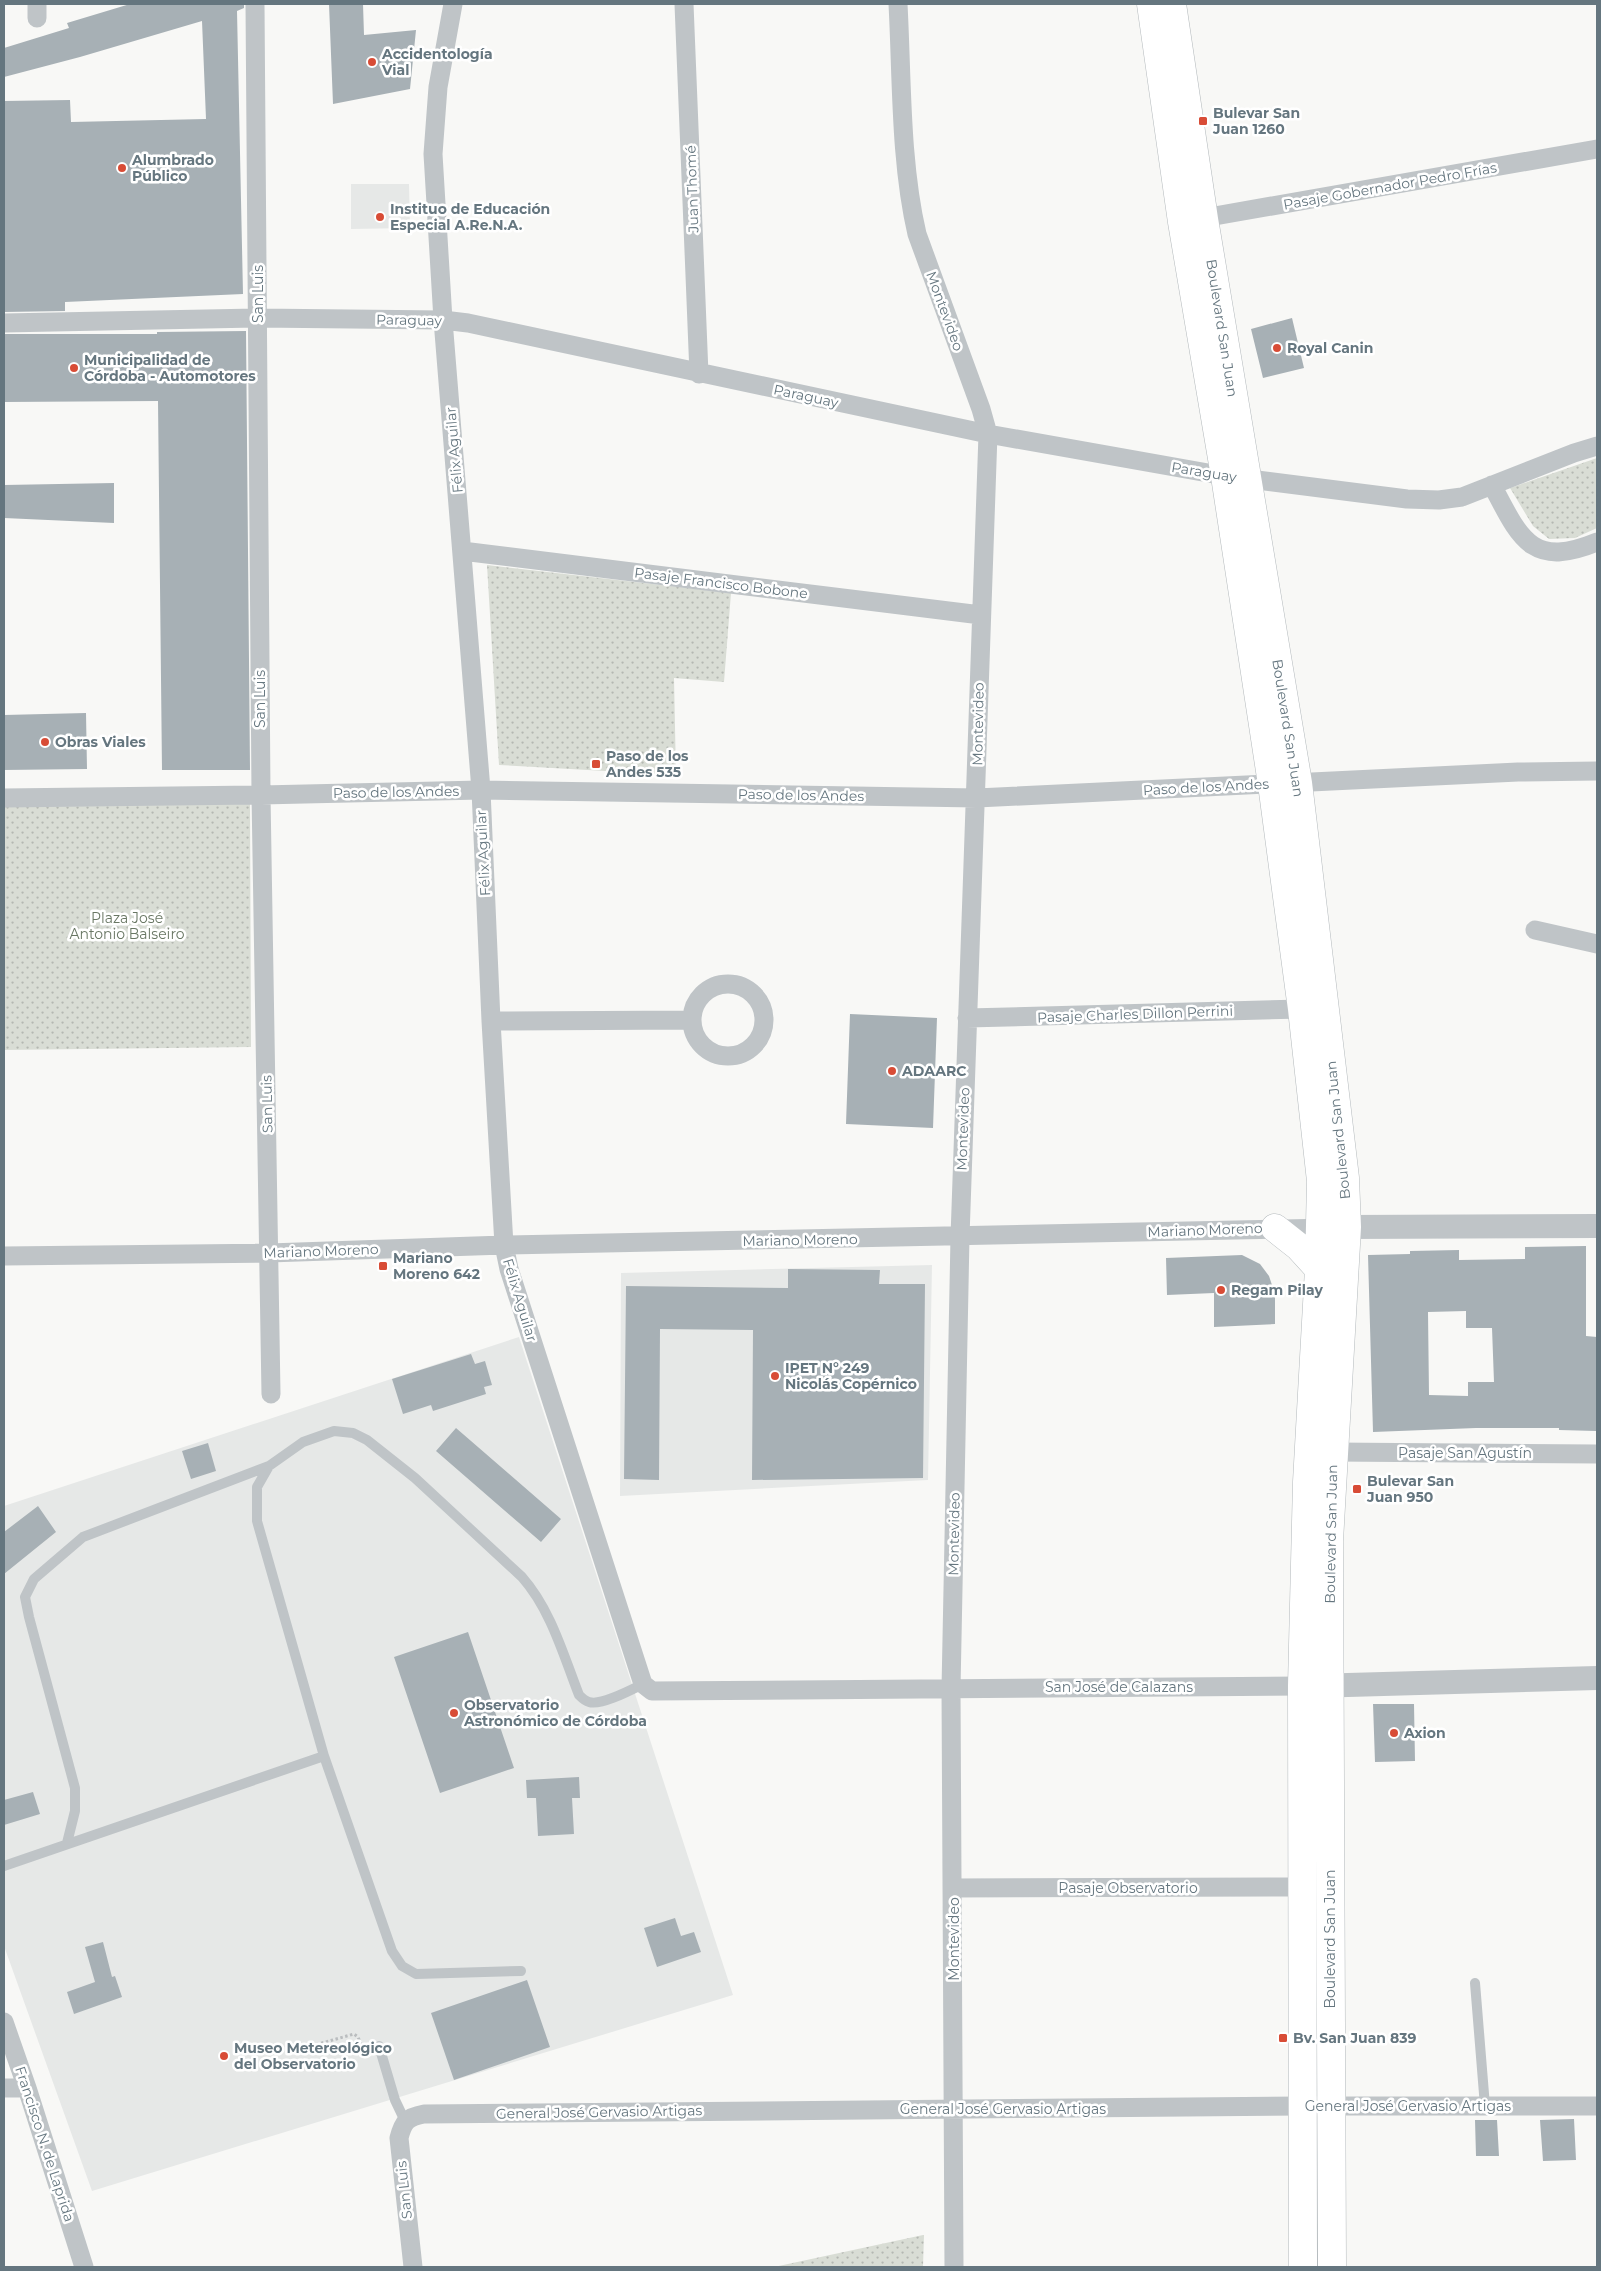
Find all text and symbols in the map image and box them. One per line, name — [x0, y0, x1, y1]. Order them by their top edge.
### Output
place label: Accidentología Vial — [381, 45, 493, 79]
marker: Accidentología Vial — [366, 56, 378, 68]
place label: Bulevar San Juan 1260 — [1212, 104, 1300, 138]
marker: Bulevar San Juan 1260 — [1197, 115, 1209, 127]
street label: Juan Thomé — [681, 145, 703, 234]
place label: Alumbrado Público — [131, 151, 214, 185]
street label: Pasaje Gobernador Pedro Frías — [1282, 158, 1498, 214]
marker: Alumbrado Público — [116, 162, 128, 174]
place label: Instituo de Educación Especial A.Re.N.A. — [390, 200, 550, 234]
marker: Instituo de Educación Especial A.Re.N.A. — [374, 211, 386, 223]
street label: Boulevard San Juan — [1202, 258, 1242, 398]
street label: San Luis — [249, 265, 267, 323]
street label: Montevideo — [922, 269, 968, 353]
street label: Paraguay — [376, 310, 443, 330]
place label: Royal Canin — [1287, 339, 1373, 357]
marker: Royal Canin — [1271, 342, 1283, 354]
place label: Municipalidad de Córdoba - Automotores — [84, 351, 256, 385]
marker: Municipalidad de Córdoba - Automotores — [68, 362, 80, 374]
street label: Paraguay — [772, 380, 841, 412]
street label: Félix Aguilar — [441, 406, 467, 494]
street label: Paraguay — [1170, 458, 1238, 486]
street label: Pasaje Francisco Bobone — [633, 563, 809, 603]
street label: Boulevard San Juan — [1268, 658, 1308, 798]
street label: San Luis — [251, 670, 269, 728]
street label: Montevideo — [968, 682, 988, 766]
place label: Obras Viales — [55, 733, 146, 751]
marker: Obras Viales — [39, 736, 51, 748]
place label: Paso de los Andes 535 — [605, 747, 689, 781]
marker: Paso de los Andes 535 — [590, 758, 602, 770]
street label: Paso de los Andes — [1142, 775, 1270, 799]
street label: Paso de los Andes — [333, 782, 459, 802]
street label: Paso de los Andes — [738, 785, 864, 805]
street label: Félix Aguilar — [472, 809, 494, 896]
park label: Plaza José Antonio Balseiro — [69, 909, 185, 943]
street label: Pasaje Charles Dillon Perrini — [1037, 1002, 1233, 1026]
street label: Boulevard San Juan — [1322, 1060, 1354, 1200]
place label: ADAARC — [901, 1062, 966, 1080]
marker: ADAARC — [886, 1065, 898, 1077]
street label: San Luis — [257, 1075, 277, 1133]
street label: Montevideo — [953, 1087, 973, 1171]
street label: Mariano Moreno — [1147, 1219, 1263, 1241]
street label: Mariano Moreno — [742, 1230, 858, 1250]
street label: Mariano Moreno — [263, 1240, 379, 1262]
place label: Mariano Moreno 642 — [393, 1249, 480, 1283]
street label: Félix Aguilar — [499, 1256, 541, 1344]
marker: Mariano Moreno 642 — [377, 1260, 389, 1272]
place label: Regam Pilay — [1231, 1281, 1323, 1299]
marker: Regam Pilay — [1215, 1284, 1227, 1296]
place label: IPET N° 249 Nicolás Copérnico — [785, 1359, 917, 1393]
marker: IPET N° 249 Nicolás Copérnico — [769, 1370, 781, 1382]
street label: Pasaje San Agustín — [1398, 1444, 1532, 1462]
street label: Boulevard San Juan — [1321, 1464, 1341, 1604]
place label: Bulevar San Juan 950 — [1366, 1472, 1454, 1506]
marker: Bulevar San Juan 950 — [1351, 1483, 1363, 1495]
street label: Montevideo — [944, 1492, 964, 1576]
street label: San José de Calazans — [1045, 1678, 1193, 1696]
place label: Observatorio Astronómico de Córdoba — [463, 1696, 647, 1730]
marker: Observatorio Astronómico de Córdoba — [448, 1707, 460, 1719]
place label: Axion — [1403, 1724, 1446, 1742]
marker: Axion — [1388, 1727, 1400, 1739]
street label: Boulevard San Juan — [1321, 1869, 1339, 2009]
street label: Pasaje Observatorio — [1058, 1879, 1198, 1897]
street label: Montevideo — [945, 1897, 963, 1981]
place label: Bv. San Juan 839 — [1293, 2029, 1417, 2047]
marker: Bv. San Juan 839 — [1277, 2032, 1289, 2044]
place label: Museo Metereológico del Observatorio — [234, 2039, 392, 2073]
marker: Museo Metereológico del Observatorio — [218, 2050, 230, 2062]
street label: Francisco N. de Laprida — [11, 2064, 79, 2224]
street label: General José Gervasio Artigas — [1305, 2097, 1511, 2115]
street label: General José Gervasio Artigas — [900, 2100, 1106, 2118]
street label: General José Gervasio Artigas — [496, 2101, 703, 2123]
street label: San Luis — [392, 2160, 416, 2220]

